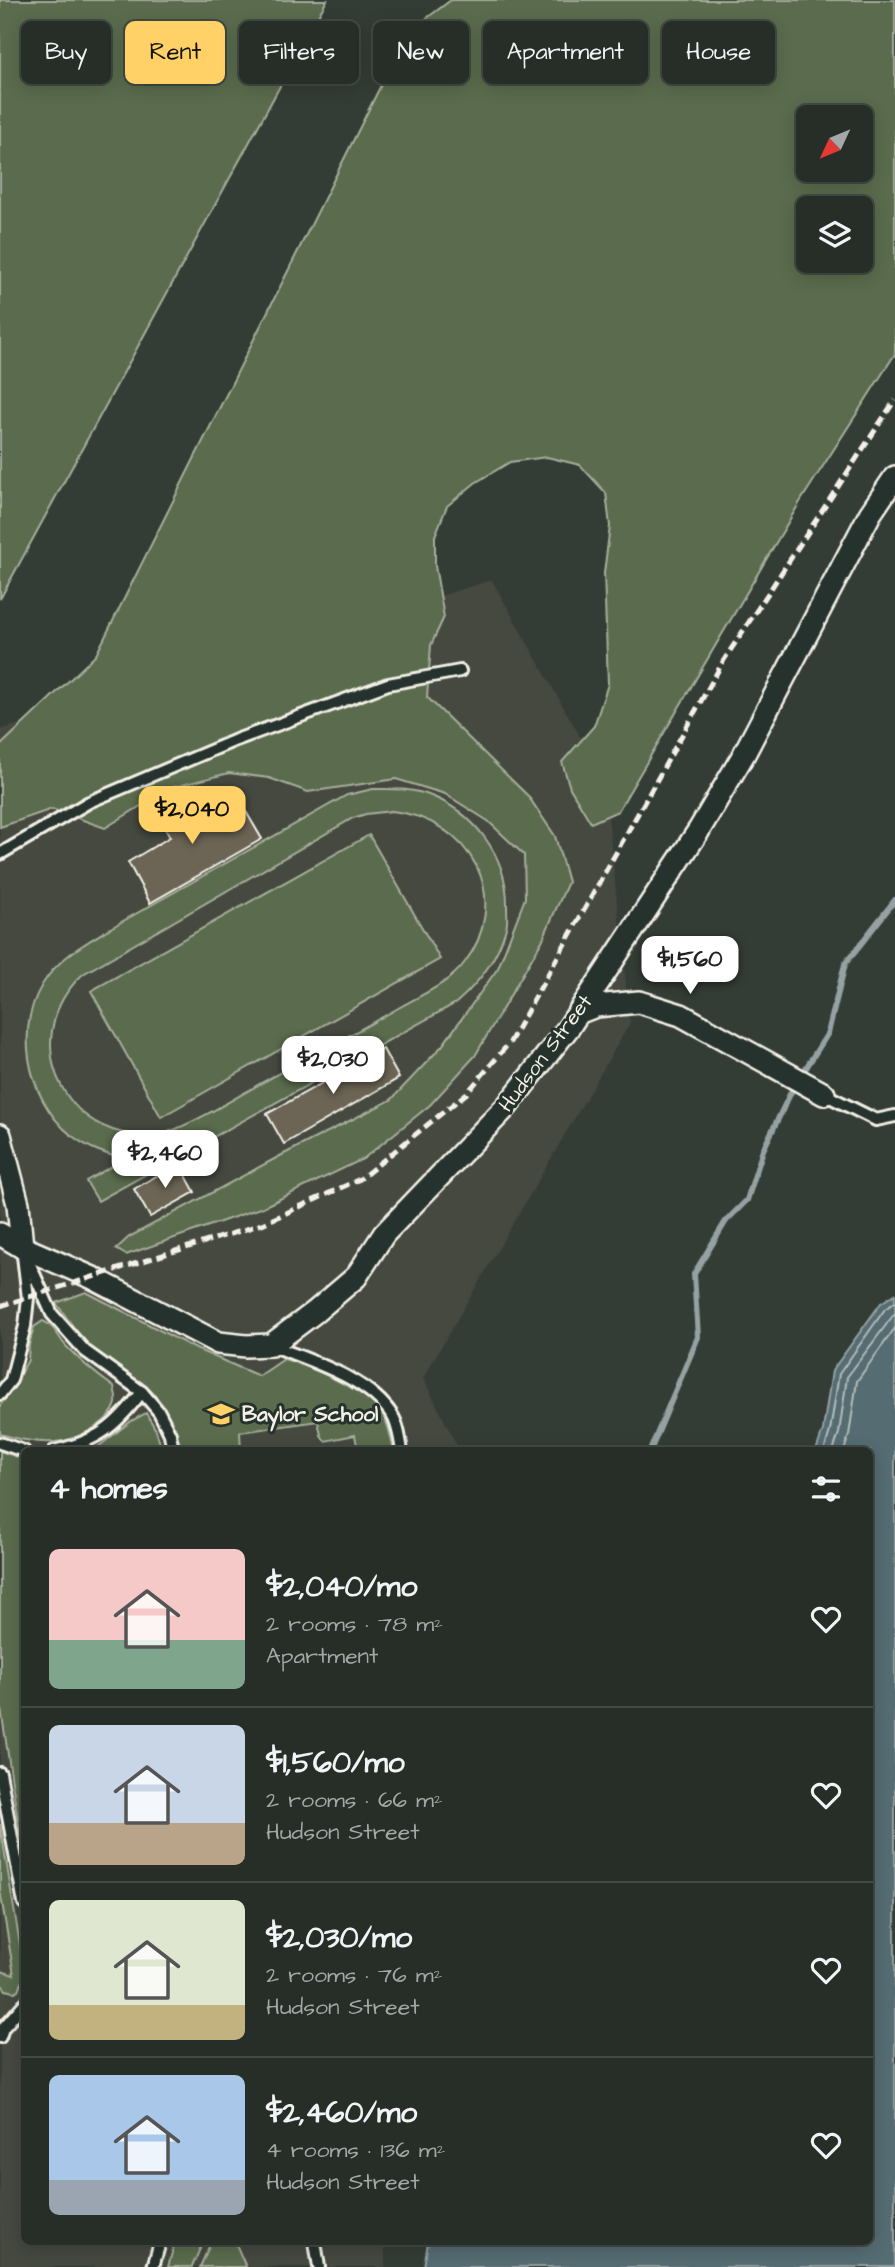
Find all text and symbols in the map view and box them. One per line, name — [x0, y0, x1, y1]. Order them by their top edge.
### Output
chip: Buy — [21, 21, 111, 84]
chip: Rent — [125, 21, 225, 84]
chip: Filters — [239, 21, 359, 84]
chip: New — [373, 21, 469, 84]
chip: Apartment — [483, 21, 648, 84]
chip: House — [662, 21, 775, 84]
north arrow — [796, 105, 873, 182]
map controls — [796, 105, 873, 273]
button: layers — [796, 196, 873, 273]
pin: $2,040 — [135, 786, 249, 846]
text: $2,040 — [155, 793, 229, 825]
pin: $1,560 — [633, 936, 747, 996]
text: $1,560 — [657, 943, 723, 975]
street label: Hudson Street — [492, 988, 599, 1118]
pin: $2,030 — [276, 1036, 390, 1096]
text: $2,030 — [298, 1043, 368, 1075]
pin: $2,460 — [108, 1130, 222, 1190]
text: $2,460 — [128, 1137, 202, 1169]
school or university icon: Baylor School — [206, 1399, 236, 1429]
place label: Baylor School — [242, 1400, 379, 1432]
text: 4 homes — [49, 1468, 168, 1510]
icon: filters — [807, 1470, 845, 1508]
text: $2,040/mo — [266, 1566, 417, 1608]
icon: home — [105, 1577, 189, 1661]
icon: heart — [807, 1600, 845, 1638]
text: 2 rooms · 78 m² — [266, 1608, 443, 1640]
text: Apartment — [266, 1640, 378, 1672]
text: $1,560/mo — [266, 1742, 405, 1784]
icon: home — [105, 1753, 189, 1837]
icon: heart — [807, 1776, 845, 1814]
text: 2 rooms · 66 m² — [266, 1784, 443, 1816]
text: Hudson Street — [266, 1816, 420, 1848]
text: $2,030/mo — [266, 1917, 412, 1959]
icon: home — [105, 1928, 189, 2012]
icon: heart — [807, 1951, 845, 1989]
text: 2 rooms · 76 m² — [266, 1959, 442, 1991]
text: Hudson Street — [266, 1991, 420, 2023]
text: $2,460/mo — [266, 2092, 417, 2134]
icon: home — [105, 2103, 189, 2187]
icon: heart — [807, 2126, 845, 2164]
text: 4 rooms · 136 m² — [266, 2134, 445, 2166]
text: Hudson Street — [266, 2166, 420, 2198]

